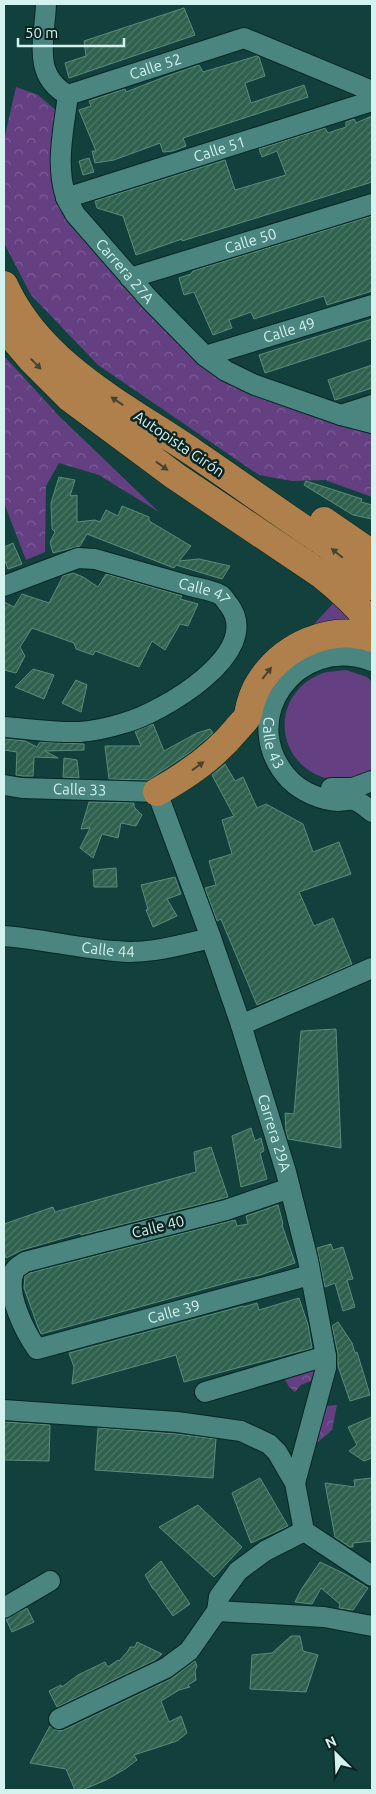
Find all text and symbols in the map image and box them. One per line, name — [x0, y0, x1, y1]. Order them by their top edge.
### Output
scale bar — [18, 15, 124, 47]
text: 50 m — [25, 24, 58, 41]
street label: Calle 52 — [127, 50, 183, 83]
street label: Calle 51 — [191, 133, 247, 165]
street label: Calle 50 — [222, 225, 278, 257]
street label: Carrera 27A — [92, 235, 158, 307]
street label: Calle 49 — [261, 314, 317, 346]
one-way arrow — [29, 357, 41, 369]
one-way arrow — [110, 396, 123, 406]
street label: Autopista Girón — [131, 407, 228, 480]
one-way arrow — [155, 460, 168, 470]
one-way arrow — [331, 547, 344, 558]
street label: Calle 47 — [177, 574, 234, 607]
one-way arrow — [262, 666, 272, 680]
street label: Calle 43 — [260, 716, 288, 772]
one-way arrow — [191, 761, 205, 771]
street label: Calle 33 — [53, 780, 107, 798]
street label: Calle 44 — [80, 938, 135, 960]
street label: Carrera 29A — [255, 1092, 294, 1174]
street label: Calle 40 — [130, 1212, 186, 1241]
street label: Calle 39 — [146, 1296, 202, 1327]
north arrow — [311, 1729, 361, 1779]
text: N — [323, 1733, 339, 1752]

